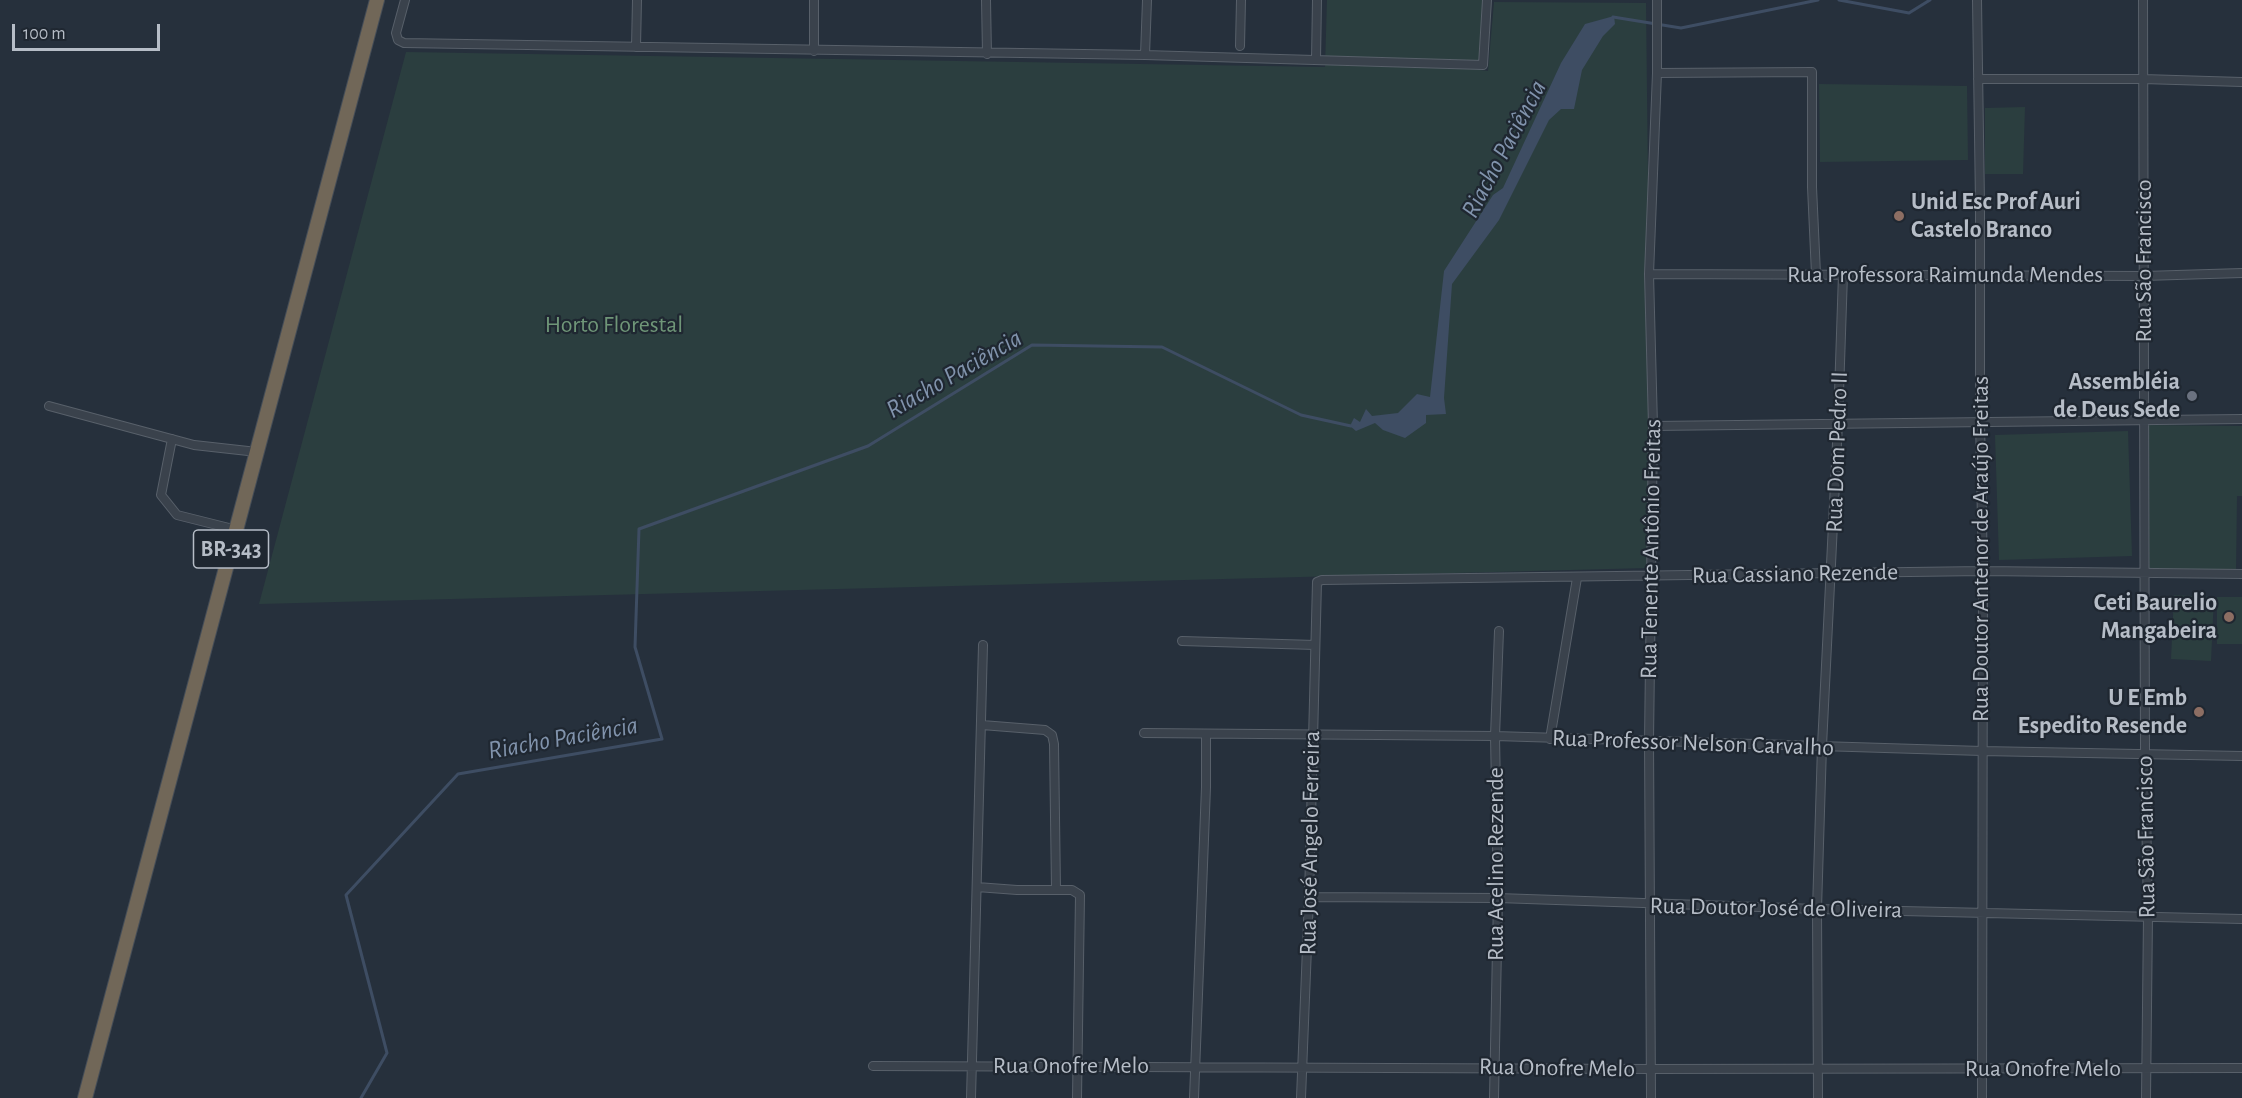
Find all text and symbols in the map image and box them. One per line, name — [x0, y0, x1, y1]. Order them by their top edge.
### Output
scale bar — [15, 12, 164, 50]
text: 100 m — [23, 25, 66, 43]
water label: Riacho Paciência — [1455, 75, 1553, 223]
street label: Rua São Francisco — [2130, 179, 2158, 343]
place label: Unid Esc Prof Auri Castelo Branco — [1911, 188, 2081, 244]
marker: Unid Esc Prof Auri Castelo Branco — [1892, 209, 1906, 223]
street label: Rua Professora Raimunda Mendes — [1787, 261, 2103, 289]
park label: Horto Florestal — [545, 311, 683, 339]
water label: Riacho Paciência — [880, 323, 1028, 425]
place label: Assembléia de Deus Sede — [2053, 368, 2180, 424]
street label: Rua Dom Pedro II — [1820, 371, 1854, 533]
street label: Rua Doutor Antenor de Araújo Freitas — [1967, 376, 1995, 722]
marker: Assembléia de Deus Sede — [2185, 389, 2199, 403]
street label: Rua Tenente Antônio Freitas — [1634, 419, 1668, 679]
road number: BR-343 — [194, 530, 268, 568]
street label: Rua Cassiano Rezende — [1692, 558, 1898, 590]
place label: Ceti Baurelio Mangabeira — [2094, 589, 2217, 645]
marker: Ceti Baurelio Mangabeira — [2222, 610, 2236, 624]
place label: U E Emb Espedito Resende — [2018, 684, 2187, 740]
marker: U E Emb Espedito Resende — [2192, 705, 2206, 719]
water label: Riacho Paciência — [486, 709, 640, 767]
street label: Rua Professor Nelson Carvalho — [1551, 724, 1835, 762]
street label: Rua José Angelo Ferreira — [1294, 730, 1326, 956]
street label: Rua São Francisco — [2130, 755, 2162, 919]
street label: Rua Acelino Rezende — [1482, 767, 1510, 961]
street label: Rua Doutor José de Oliveira — [1649, 891, 1903, 925]
street label: Rua Onofre Melo — [993, 1052, 1149, 1080]
street label: Rua Onofre Melo — [1479, 1052, 1635, 1084]
street label: Rua Onofre Melo — [1965, 1055, 2121, 1083]

